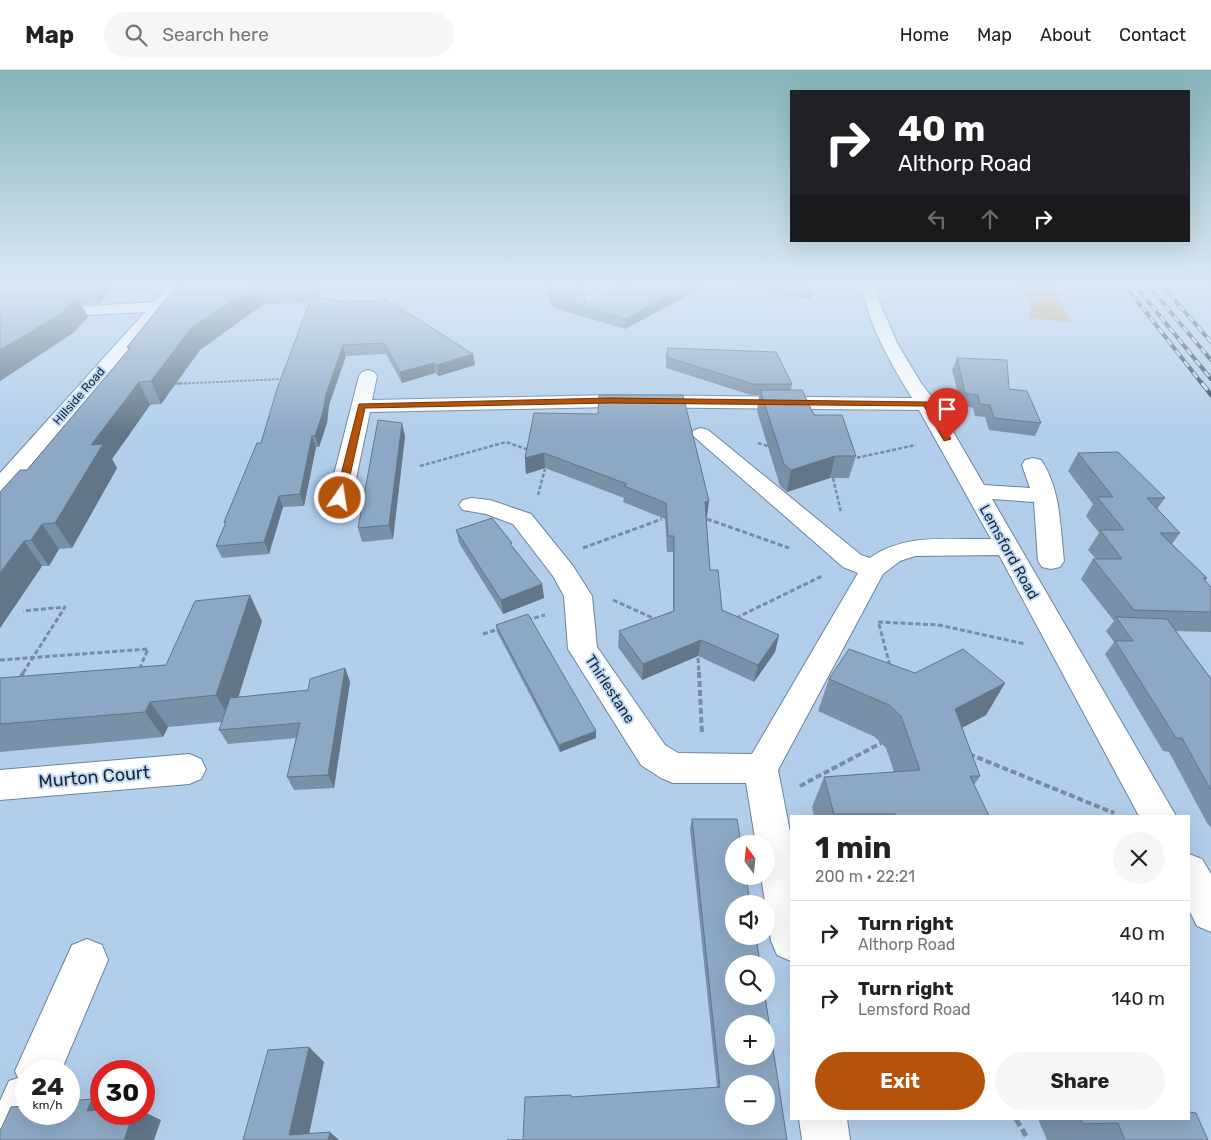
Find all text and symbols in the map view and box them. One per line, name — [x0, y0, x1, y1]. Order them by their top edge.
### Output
search box — [104, 12, 454, 57]
text: Map — [25, 21, 74, 49]
icon: search — [122, 21, 150, 49]
text: Search here — [162, 23, 269, 46]
text: Home — [900, 24, 949, 46]
text: Map — [977, 24, 1012, 46]
text: About — [1040, 24, 1091, 46]
text: Contact — [1119, 24, 1186, 46]
text: 40 m — [898, 108, 985, 150]
icon: right — [815, 110, 880, 175]
text: Althorp Road — [898, 150, 1032, 177]
icon: left — [923, 205, 951, 233]
icon: ahead — [976, 205, 1004, 233]
icon: right — [1029, 205, 1057, 233]
street label: Hillside Road — [50, 364, 108, 428]
pin — [926, 388, 968, 439]
icon: arrive — [933, 395, 961, 423]
position arrow — [313, 471, 365, 523]
street label: Lemsford Road — [976, 501, 1042, 603]
street label: Thirlestane — [581, 651, 639, 727]
street label: Murton Court — [37, 761, 151, 793]
text: 1 min — [815, 830, 892, 866]
button: close — [1113, 832, 1165, 884]
north arrow — [725, 835, 775, 885]
map controls — [725, 835, 775, 1125]
text: 200 m · 22:21 — [815, 867, 915, 886]
button: sound — [725, 895, 775, 945]
text: Turn right — [858, 912, 953, 935]
icon: right — [815, 919, 843, 947]
text: 40 m — [1120, 922, 1165, 945]
text: Althorp Road — [858, 935, 955, 954]
button: search — [725, 955, 775, 1005]
text: Turn right — [858, 977, 953, 1000]
icon: right — [815, 984, 843, 1012]
text: 140 m — [1111, 987, 1165, 1010]
text: Lemsford Road — [858, 1000, 971, 1019]
button: + — [725, 1015, 775, 1065]
button: Exit — [815, 1052, 985, 1110]
button: Share — [995, 1052, 1165, 1110]
speed limit sign: 30 — [90, 1060, 155, 1125]
text: 24 — [31, 1072, 64, 1101]
button: − — [725, 1075, 775, 1125]
text: km/h — [33, 1098, 62, 1112]

